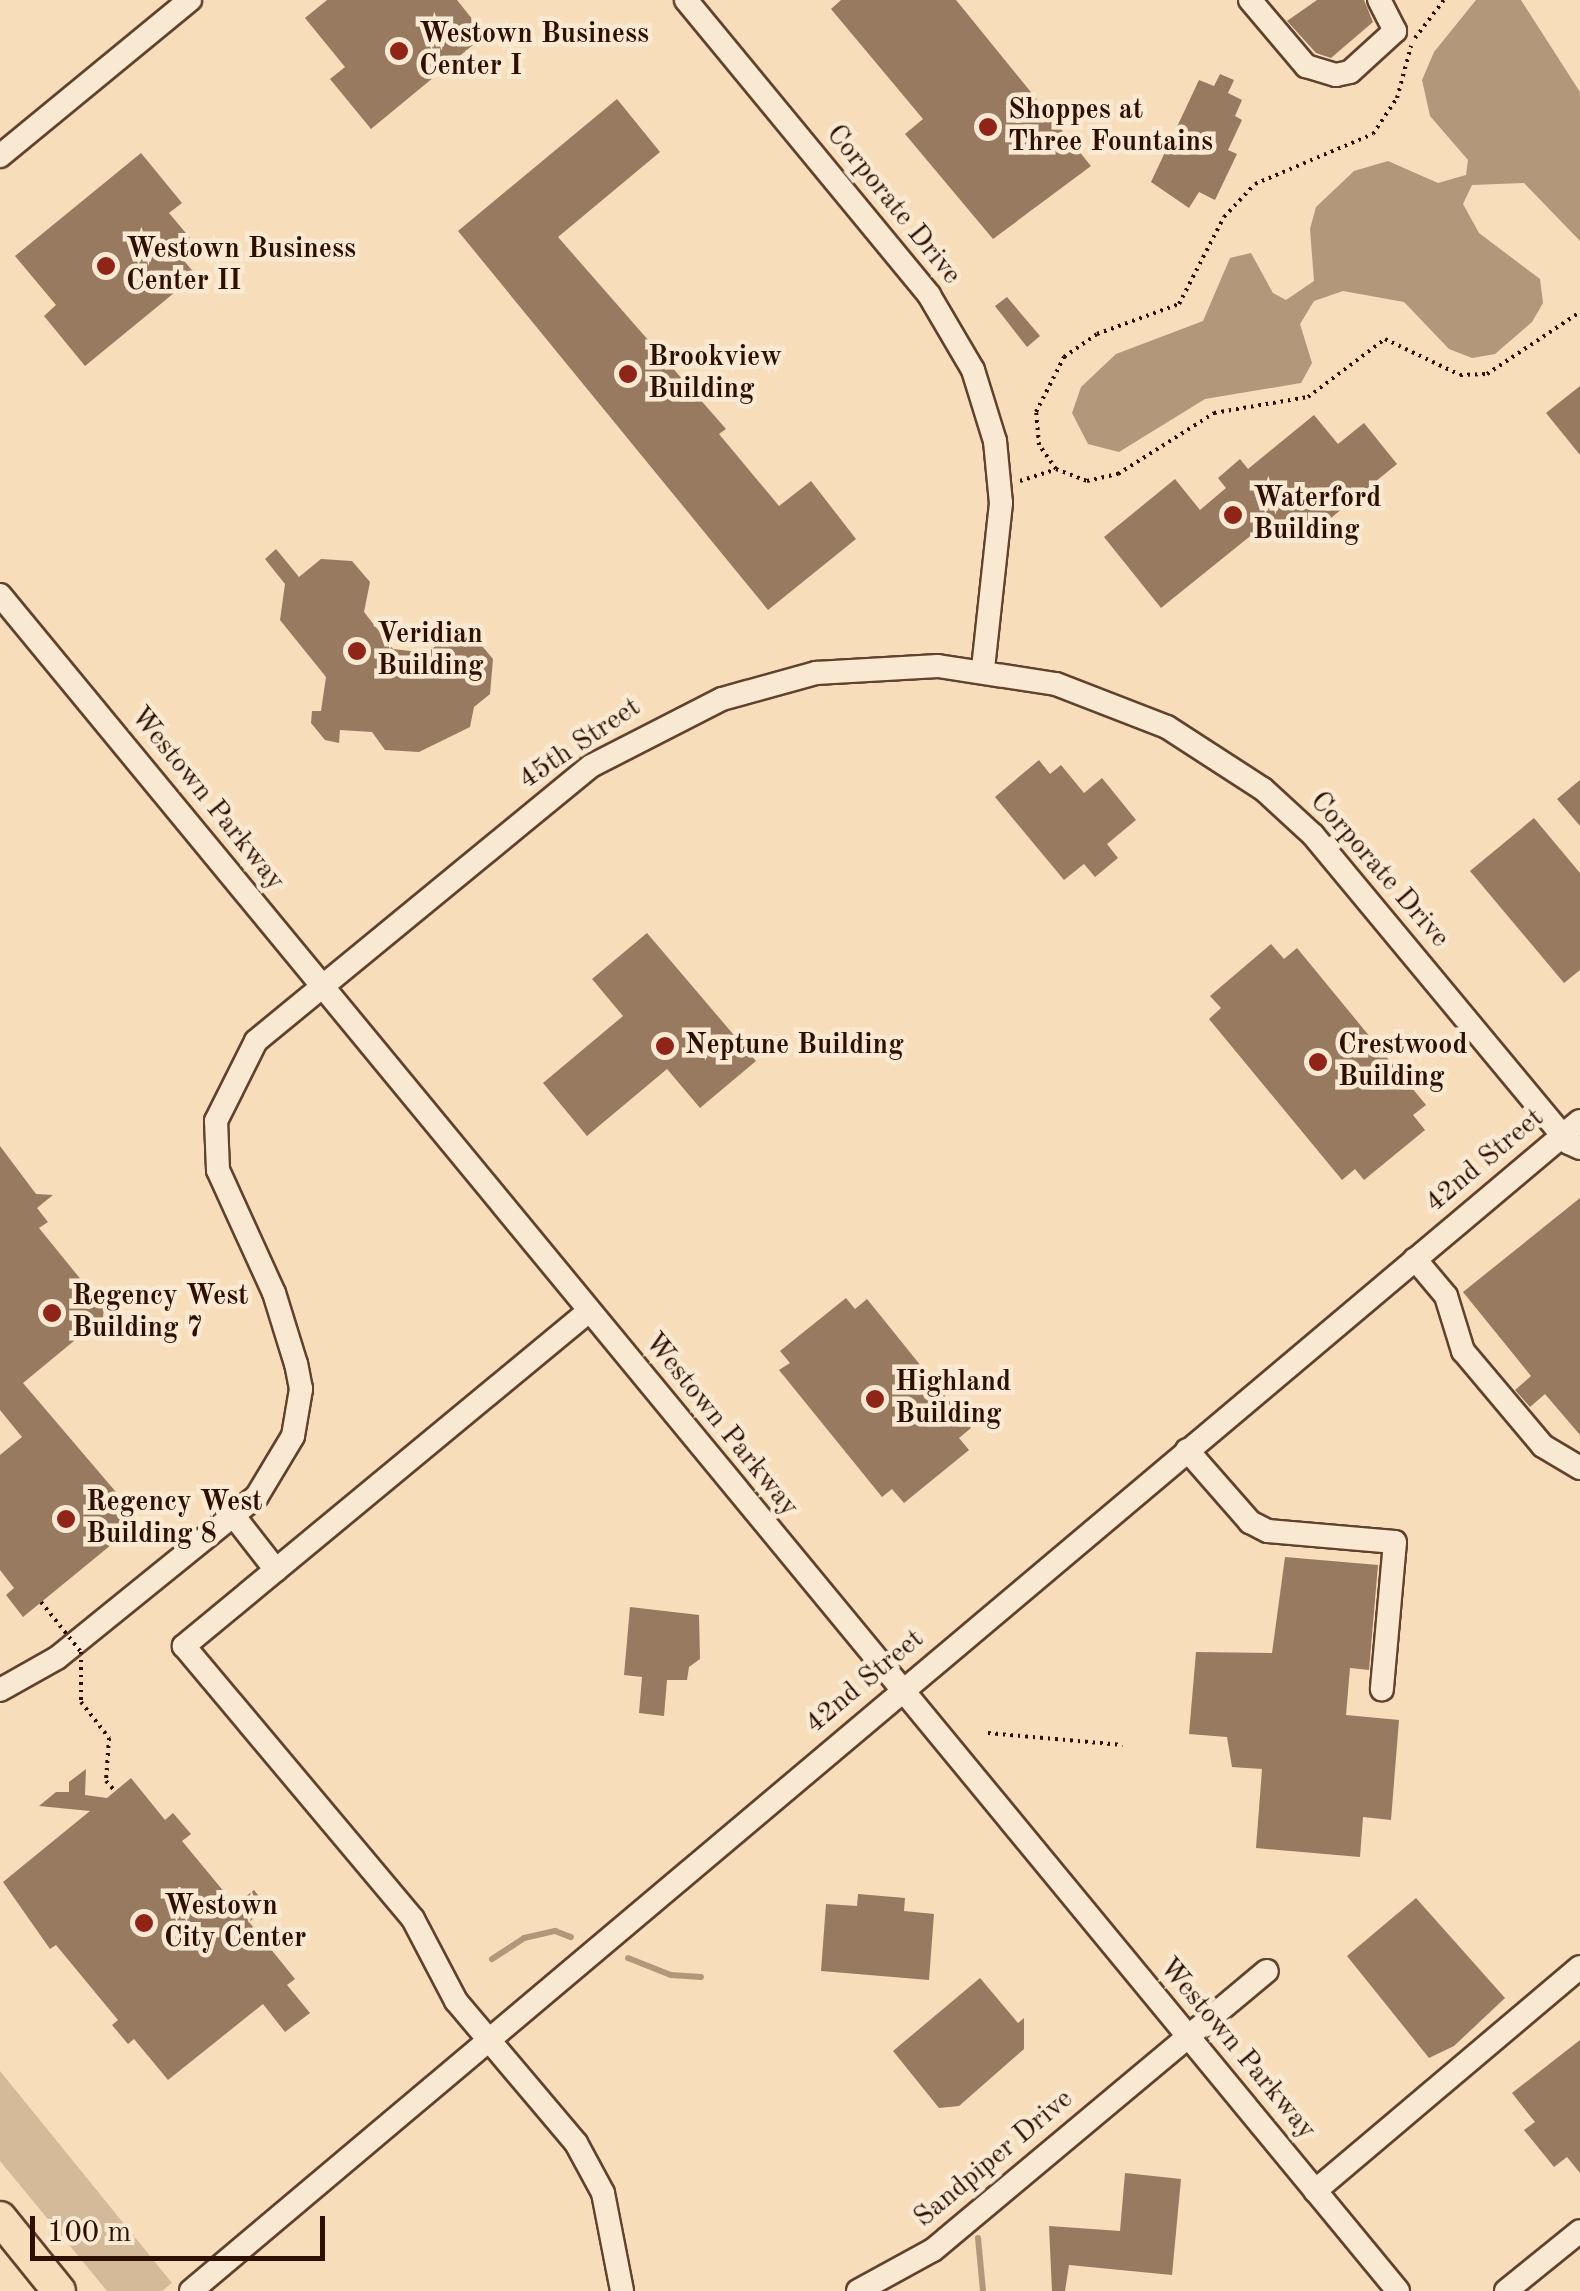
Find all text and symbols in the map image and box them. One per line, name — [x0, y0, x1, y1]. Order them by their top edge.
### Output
place label: Westown Business Center I — [419, 18, 649, 84]
marker: Westown Business Center I — [388, 40, 410, 62]
place label: Shoppes at Three Fountains — [1008, 94, 1213, 160]
marker: Shoppes at Three Fountains — [977, 116, 999, 138]
street label: Corporate Drive — [818, 118, 968, 292]
place label: Westown Business Center II — [126, 233, 356, 299]
marker: Westown Business Center II — [95, 255, 117, 277]
place label: Brookview Building — [648, 341, 782, 407]
marker: Brookview Building — [617, 363, 639, 385]
place label: Waterford Building — [1253, 482, 1381, 548]
marker: Waterford Building — [1222, 504, 1244, 526]
place label: Veridian Building — [377, 618, 484, 684]
marker: Veridian Building — [346, 640, 368, 662]
street label: 45th Street — [513, 691, 647, 797]
street label: Westown Parkway — [123, 700, 291, 898]
street label: Corporate Drive — [1302, 785, 1456, 955]
place label: Neptune Building — [685, 1029, 904, 1063]
place label: Crestwood Building — [1338, 1029, 1468, 1095]
marker: Neptune Building — [654, 1035, 676, 1057]
marker: Crestwood Building — [1307, 1051, 1329, 1073]
street label: 42nd Street — [1419, 1102, 1551, 1220]
place label: Regency West Building 7 — [72, 1280, 248, 1346]
marker: Regency West Building 7 — [41, 1302, 63, 1324]
street label: Westown Parkway — [637, 1326, 805, 1524]
place label: Highland Building — [895, 1366, 1011, 1432]
marker: Highland Building — [864, 1388, 886, 1410]
place label: Regency West Building 8 — [86, 1486, 262, 1552]
marker: Regency West Building 8 — [55, 1508, 77, 1530]
street label: 42nd Street — [799, 1623, 931, 1741]
place label: Westown City Center — [164, 1890, 306, 1956]
marker: Westown City Center — [133, 1912, 155, 1934]
street label: Westown Parkway — [1151, 1951, 1323, 2147]
street label: Sandpiper Drive — [908, 2083, 1080, 2235]
scale bar — [35, 2196, 330, 2258]
text: 100 m — [47, 2218, 131, 2248]

